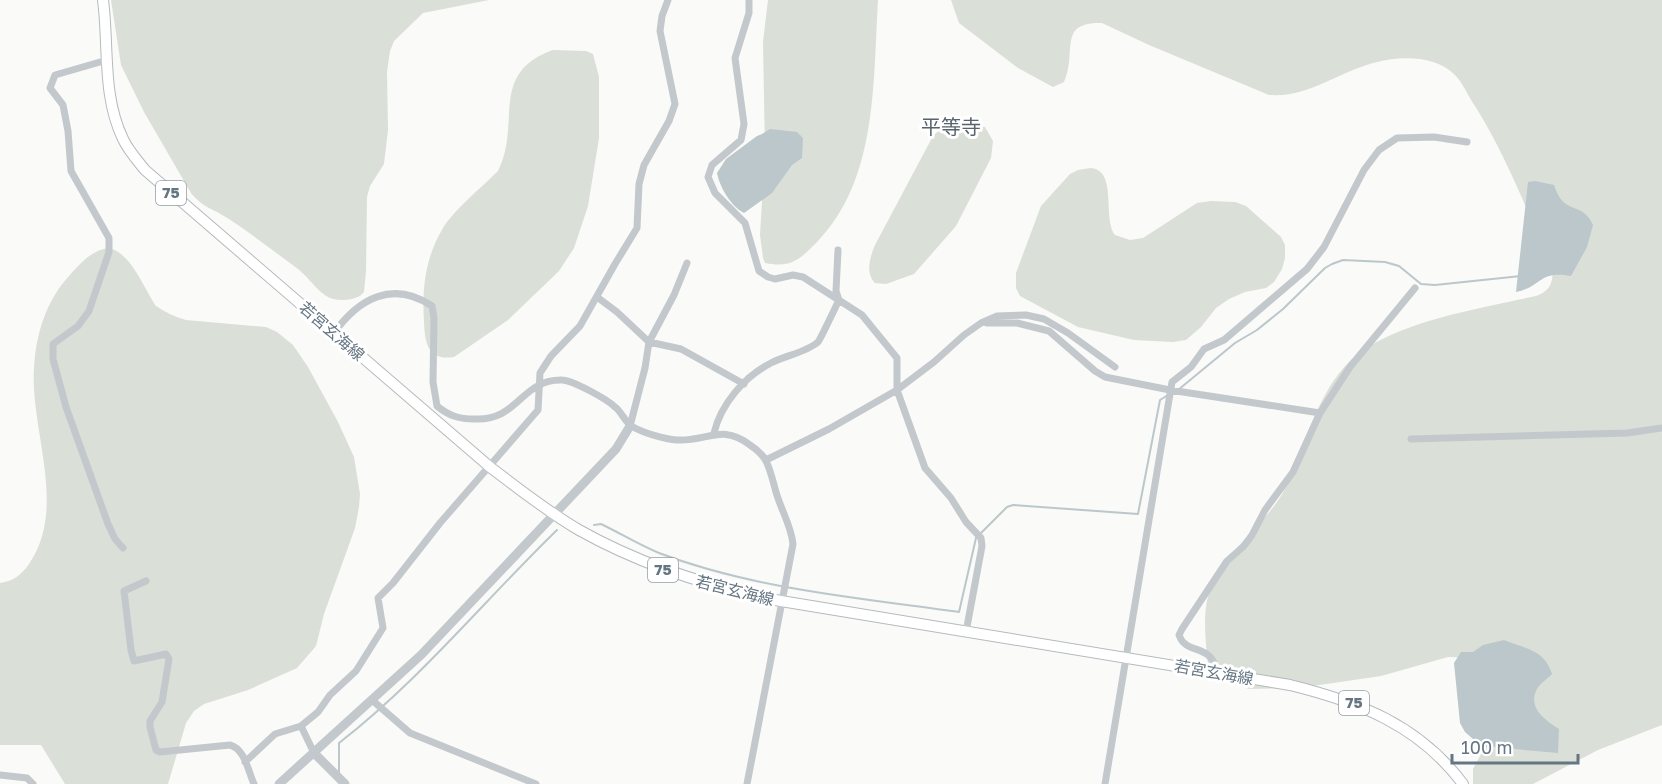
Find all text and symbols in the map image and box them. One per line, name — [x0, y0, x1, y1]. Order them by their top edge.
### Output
district label: 平等寺 — [921, 114, 981, 138]
road number: 75 — [156, 181, 186, 205]
street label: 若宮玄海線 — [295, 297, 369, 365]
road number: 75 — [648, 558, 678, 582]
street label: 若宮玄海線 — [694, 571, 776, 609]
street label: 若宮玄海線 — [1173, 655, 1255, 689]
road number: 75 — [1339, 691, 1369, 715]
scale bar — [1452, 727, 1578, 765]
text: 100 m — [1461, 736, 1512, 758]

